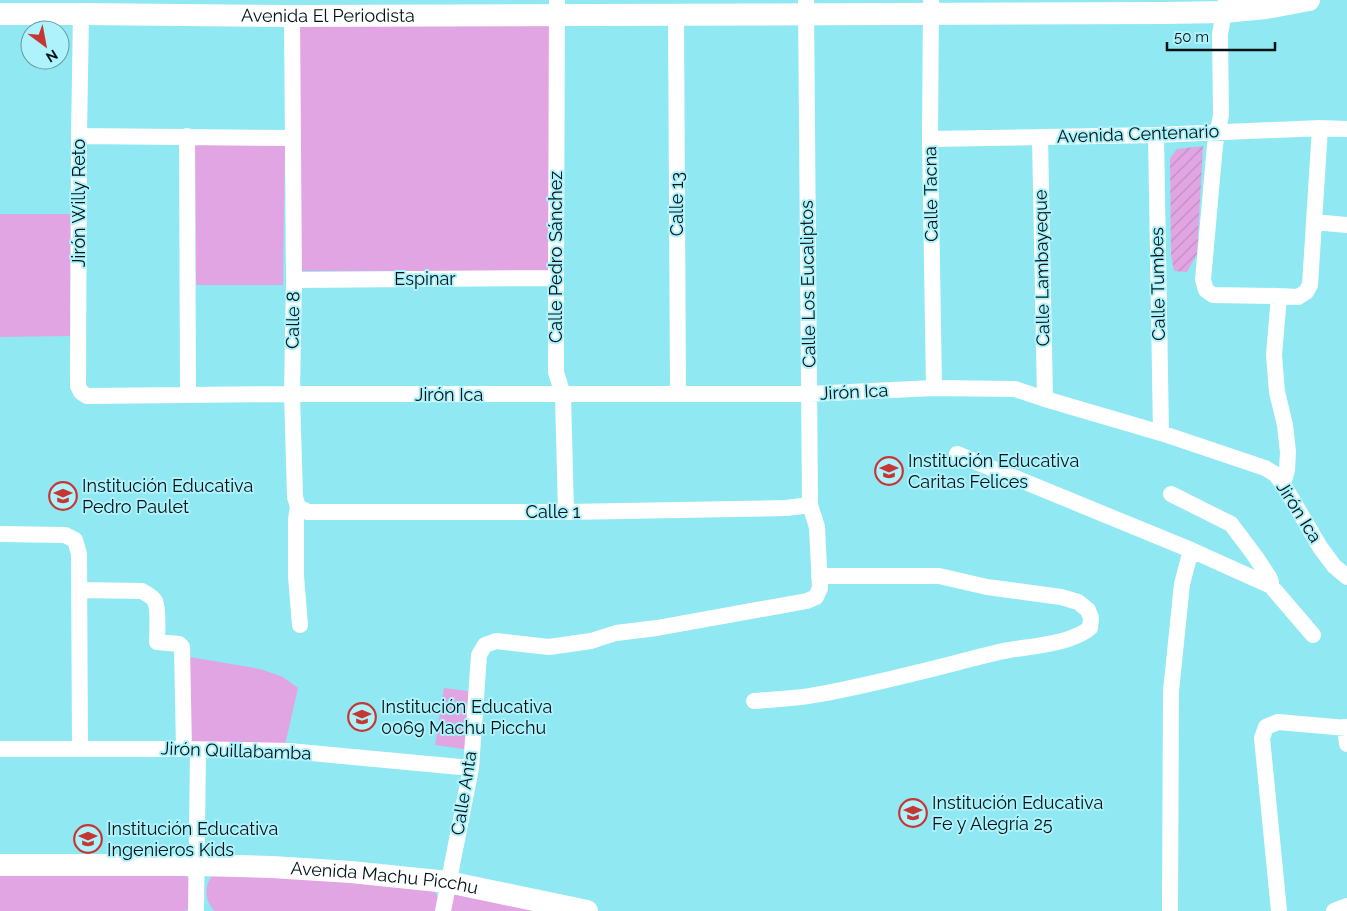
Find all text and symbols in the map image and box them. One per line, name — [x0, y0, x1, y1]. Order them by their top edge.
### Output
street label: Avenida El Periodista — [241, 5, 415, 26]
north arrow — [20, 20, 70, 70]
scale bar — [1167, 20, 1274, 52]
text: 50 m — [1174, 28, 1209, 46]
text: N — [43, 46, 61, 66]
street label: Avenida Centenario — [1056, 120, 1220, 147]
street label: Jirón Willy Reto — [68, 139, 89, 267]
street label: Calle Tacna — [919, 146, 942, 242]
street label: Calle Pedro Sánchez — [545, 171, 566, 343]
street label: Calle 13 — [666, 172, 687, 236]
street label: Calle Lambayeque — [1030, 189, 1053, 347]
street label: Calle Los Eucaliptos — [796, 200, 819, 368]
street label: Calle Tumbes — [1146, 227, 1169, 341]
street label: Espinar — [394, 268, 456, 289]
street label: Calle 8 — [281, 291, 304, 349]
street label: Jirón Ica — [819, 379, 889, 404]
street label: Jirón Ica — [415, 384, 483, 405]
place label: Institución Educativa Caritas Felices — [908, 450, 1079, 492]
school or university icon: Institución Educativa Caritas Felices — [874, 456, 904, 486]
place label: Institución Educativa Pedro Paulet — [82, 475, 253, 517]
street label: Jirón Ica — [1272, 477, 1326, 546]
school or university icon: Institución Educativa Pedro Paulet — [48, 481, 78, 511]
street label: Calle 1 — [526, 501, 581, 522]
place label: Institución Educativa 0069 Machu Picchu — [381, 696, 552, 738]
school or university icon: Institución Educativa 0069 Machu Picchu — [347, 702, 377, 732]
street label: Jirón Quillabamba — [160, 737, 312, 764]
street label: Calle Anta — [446, 749, 481, 837]
place label: Institución Educativa Fe y Alegría 25 — [932, 792, 1103, 834]
school or university icon: Institución Educativa Fe y Alegría 25 — [898, 798, 928, 828]
place label: Institución Educativa Ingenieros Kids — [107, 818, 278, 860]
school or university icon: Institución Educativa Ingenieros Kids — [73, 824, 103, 854]
street label: Avenida Machu Picchu — [290, 857, 480, 898]

